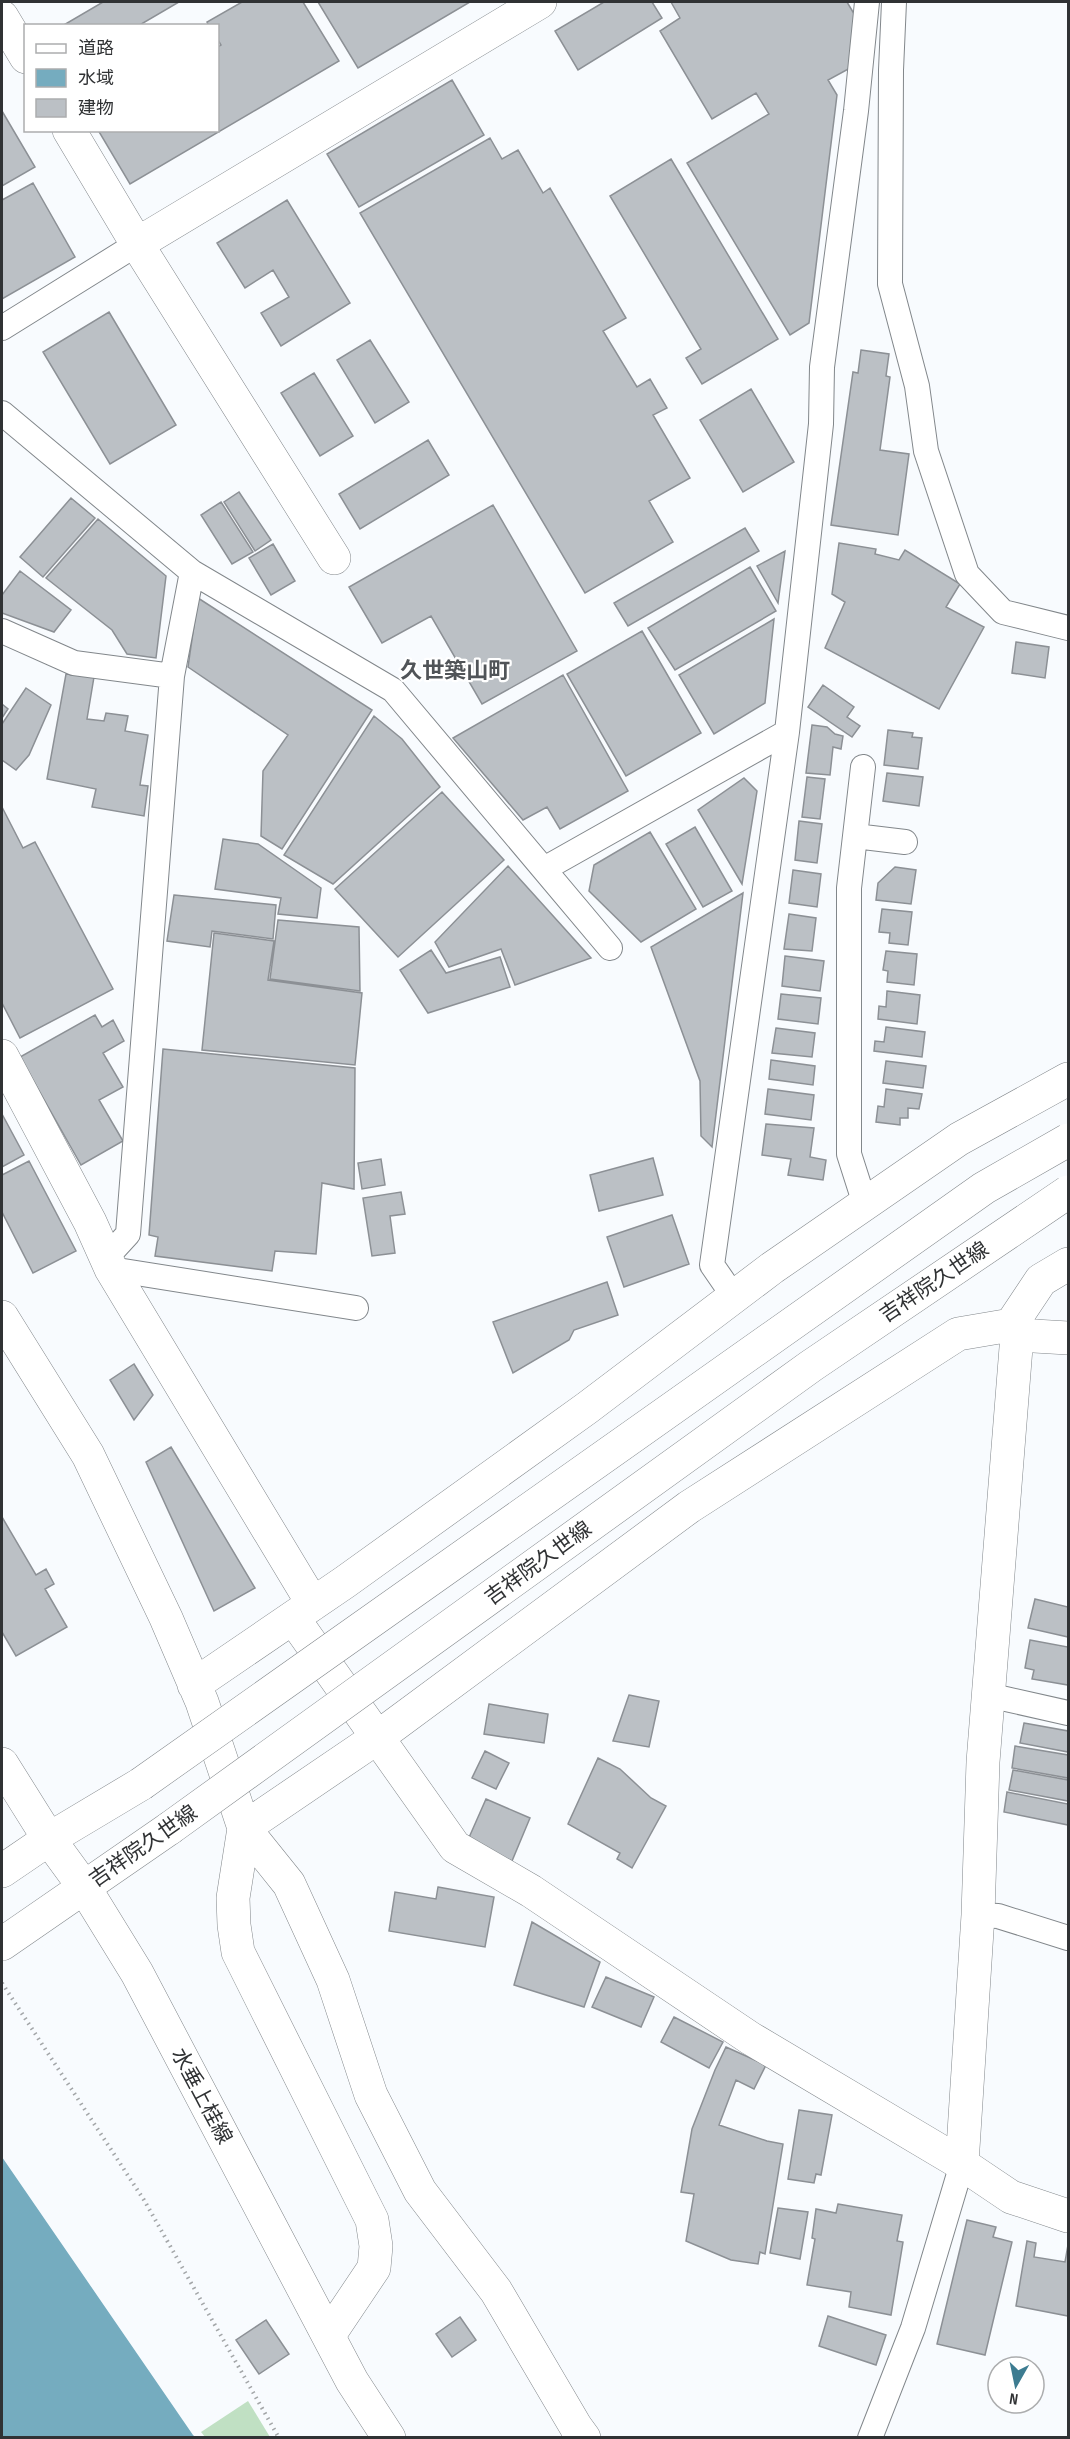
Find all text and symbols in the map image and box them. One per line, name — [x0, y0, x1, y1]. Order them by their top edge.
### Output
legend — [24, 24, 219, 132]
text: 道路 — [78, 38, 114, 59]
text: 水域 — [78, 68, 114, 89]
text: 建物 — [78, 98, 114, 119]
district label: 久世築山町 — [400, 658, 510, 685]
street label: 吉祥院久世線 — [875, 1237, 993, 1328]
street label: 吉祥院久世線 — [480, 1516, 597, 1611]
street label: 吉祥院久世線 — [85, 1800, 202, 1893]
street label: 水垂上桂線 — [166, 2044, 237, 2148]
north arrow — [986, 2355, 1046, 2415]
text: N — [1008, 2388, 1020, 2408]

